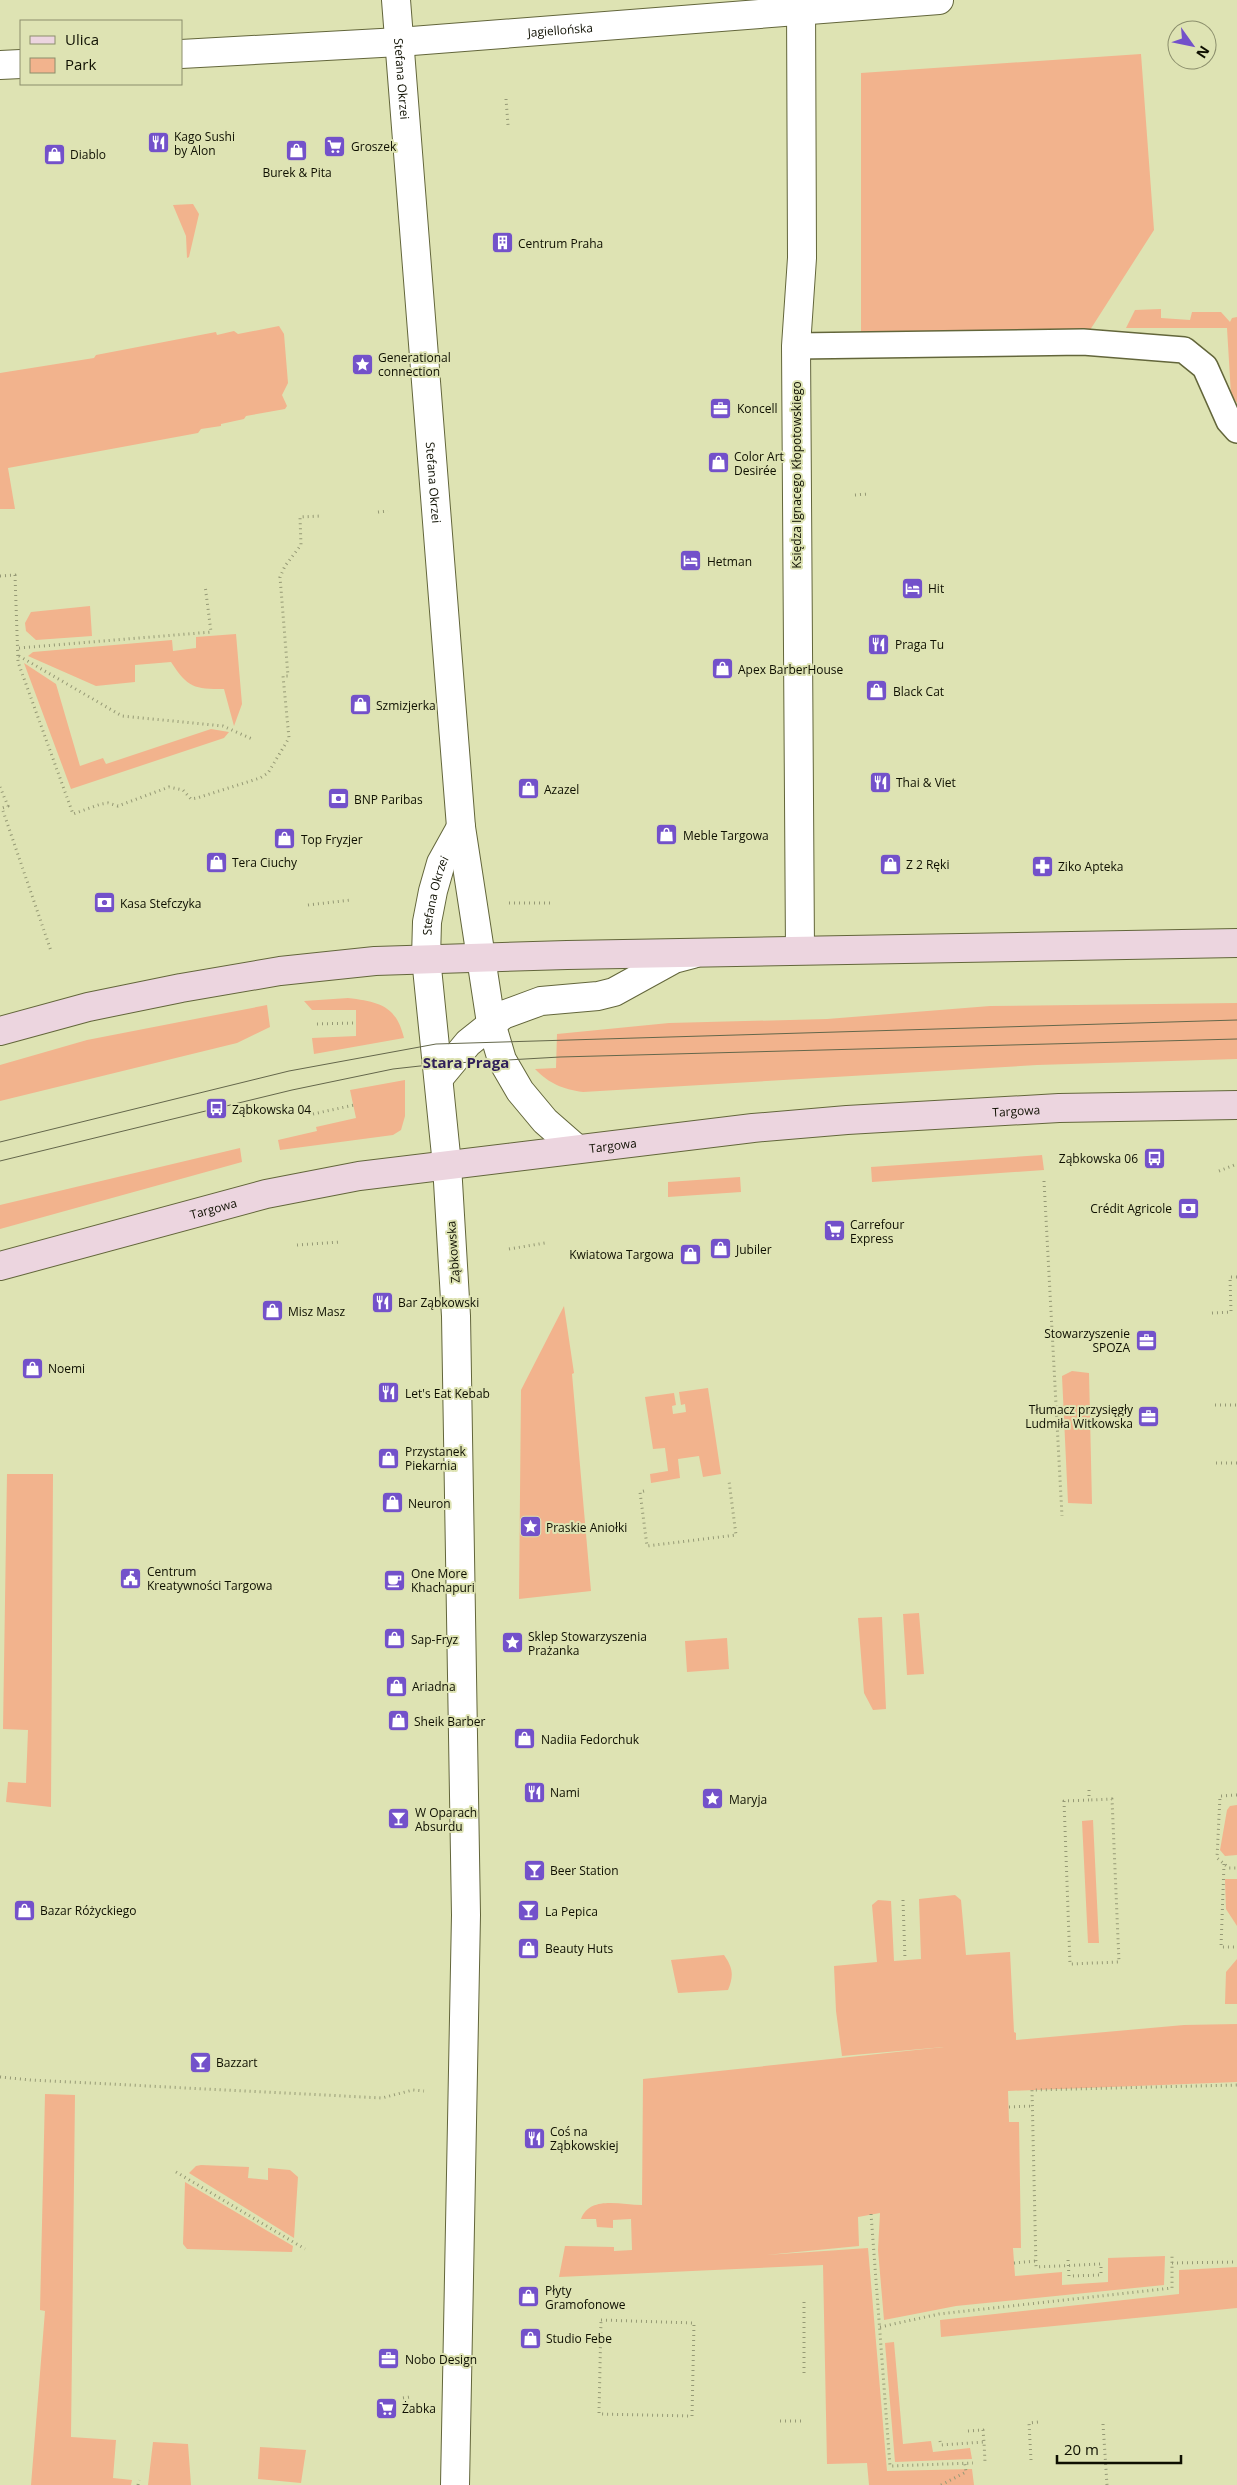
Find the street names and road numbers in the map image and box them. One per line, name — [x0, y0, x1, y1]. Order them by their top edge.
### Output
street label: Jagiellońska — [526, 18, 594, 41]
street label: Stefana Okrzei — [391, 37, 414, 120]
street label: Księdza Ignacego Kłopotowskiego — [788, 381, 805, 569]
street label: Stefana Okrzei — [422, 441, 446, 524]
street label: Stefana Okrzei — [418, 852, 452, 935]
street label: Targowa — [992, 1101, 1041, 1120]
street label: Targowa — [588, 1134, 638, 1156]
street label: Targowa — [188, 1194, 239, 1223]
street label: Ząbkowska — [442, 1220, 464, 1284]

